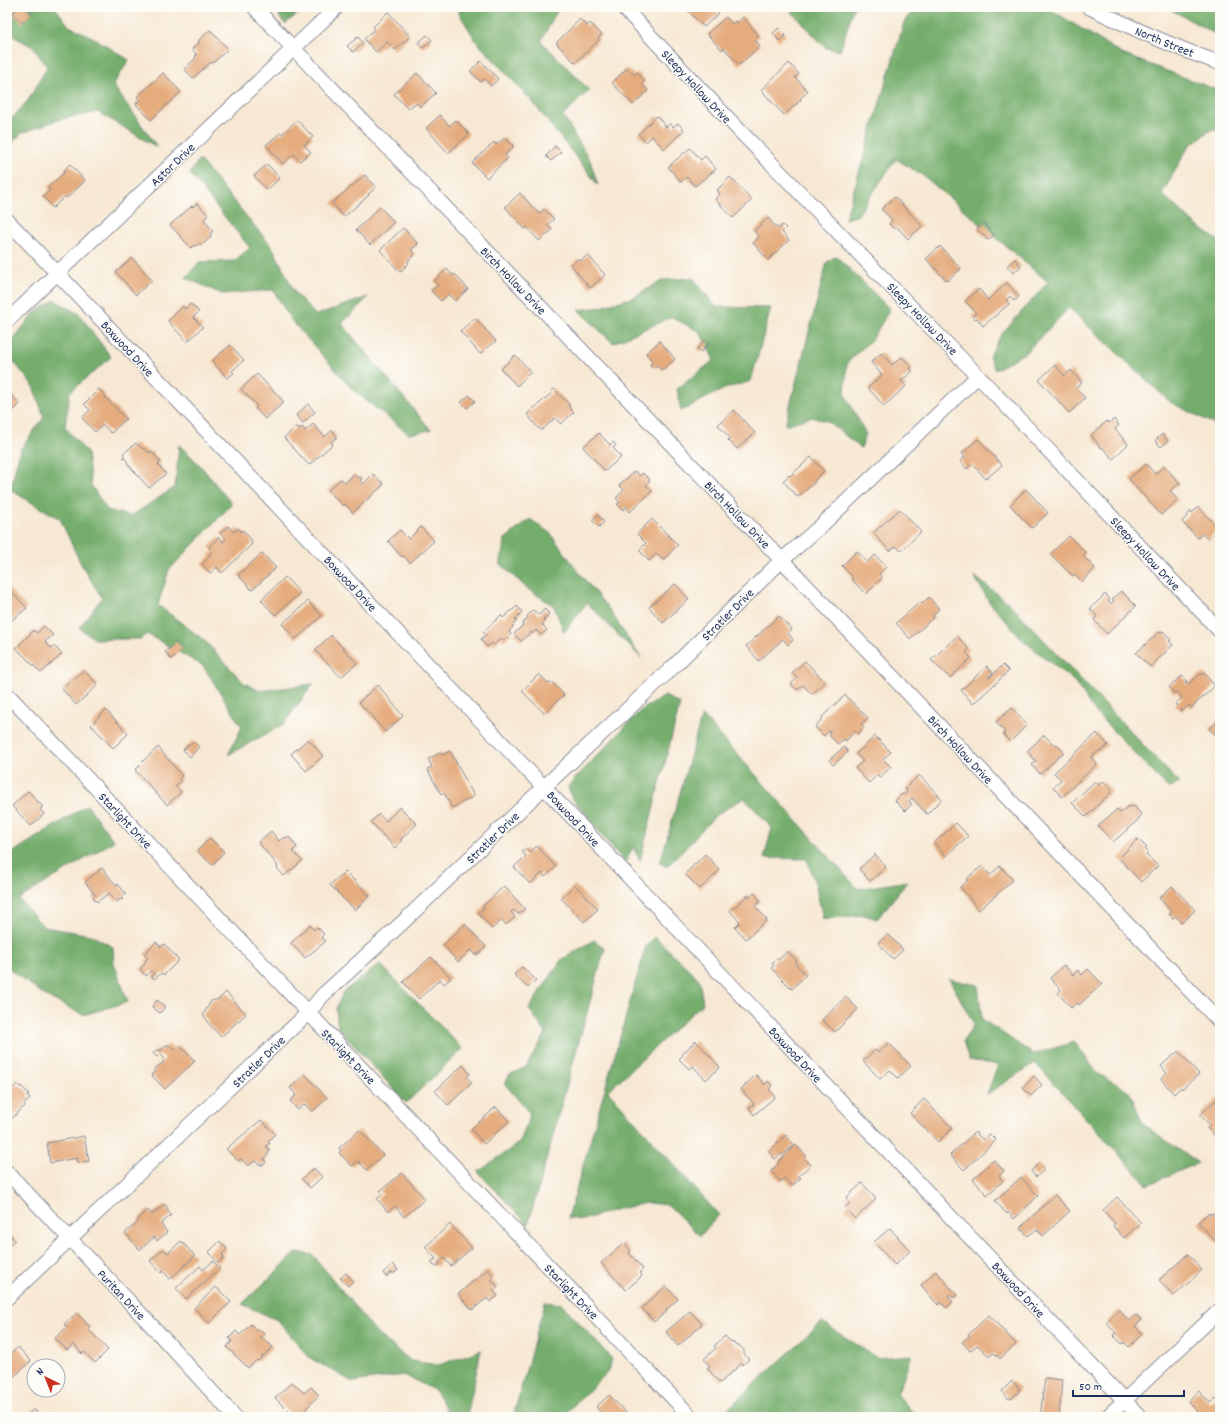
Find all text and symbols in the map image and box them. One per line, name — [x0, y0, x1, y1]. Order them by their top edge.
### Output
street label: North Street — [1132, 23, 1197, 64]
street label: Sleepy Hollow Drive — [656, 46, 735, 129]
street label: Astor Drive — [147, 139, 201, 192]
street label: Birch Hollow Drive — [475, 243, 550, 320]
street label: Sleepy Hollow Drive — [881, 279, 961, 361]
street label: Boxwood Drive — [95, 317, 157, 382]
street label: Birch Hollow Drive — [699, 477, 774, 554]
street label: Sleepy Hollow Drive — [1105, 513, 1184, 596]
street label: Boxwood Drive — [318, 552, 380, 617]
street label: Stratler Drive — [698, 585, 760, 646]
street label: Birch Hollow Drive — [922, 712, 996, 790]
street label: Boxwood Drive — [541, 787, 603, 852]
street label: Starlight Drive — [93, 789, 156, 854]
street label: Stratler Drive — [463, 808, 525, 869]
street label: Boxwood Drive — [763, 1023, 825, 1088]
street label: Starlight Drive — [316, 1025, 379, 1090]
street label: Stratler Drive — [229, 1032, 291, 1093]
street label: Boxwood Drive — [986, 1258, 1048, 1323]
street label: Starlight Drive — [539, 1260, 602, 1325]
street label: Puritan Drive — [92, 1266, 149, 1326]
north arrow — [26, 1358, 66, 1398]
text: N — [33, 1364, 48, 1380]
scale bar — [1073, 1372, 1184, 1398]
text: 50 m — [1079, 1379, 1102, 1396]

